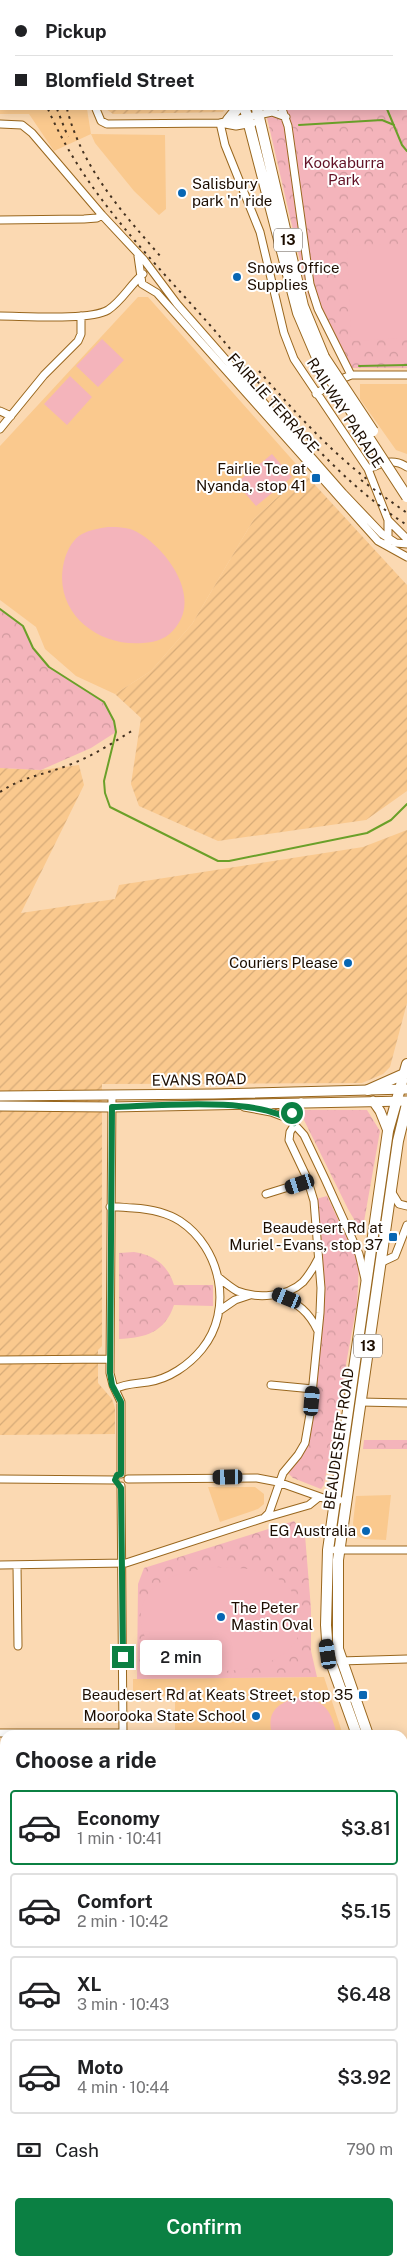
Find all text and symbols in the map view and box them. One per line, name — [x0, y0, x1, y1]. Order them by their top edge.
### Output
text: Pickup — [45, 20, 107, 42]
text: Blomfield Street — [45, 69, 194, 91]
park label: Kookaburra Park — [304, 154, 384, 188]
place label: Salisbury park 'n' ride — [192, 175, 272, 209]
marker: Salisbury park 'n' ride — [176, 187, 188, 199]
road number: 13 — [274, 228, 302, 252]
place label: Snows Office Supplies — [247, 259, 340, 293]
marker: Snows Office Supplies — [231, 271, 243, 283]
street label: FAIRLIE TERRACE — [224, 350, 322, 456]
street label: RAILWAY PARADE — [304, 355, 387, 471]
place label: Fairlie Tce at Nyanda, stop 41 — [196, 460, 306, 494]
marker: Fairlie Tce at Nyanda, stop 41 — [310, 472, 322, 484]
place label: Couriers Please — [229, 954, 338, 971]
marker: Couriers Please — [342, 957, 354, 969]
street label: EVANS ROAD — [151, 1070, 247, 1089]
route start — [281, 1102, 303, 1124]
car — [283, 1172, 316, 1196]
place label: Beaudesert Rd at Muriel - Evans, stop 37 — [229, 1219, 383, 1253]
marker: Beaudesert Rd at Muriel - Evans, stop 37 — [387, 1231, 399, 1243]
car — [270, 1285, 303, 1311]
road number: 13 — [354, 1334, 382, 1358]
street label: BEAUDESERT ROAD — [320, 1367, 357, 1511]
car — [303, 1385, 320, 1417]
car — [212, 1469, 243, 1485]
place label: EG Australia — [269, 1522, 356, 1539]
marker: EG Australia — [360, 1525, 372, 1537]
place label: The Peter Mastin Oval — [231, 1599, 313, 1633]
marker: The Peter Mastin Oval — [215, 1611, 227, 1623]
car — [318, 1638, 337, 1670]
callout: 2 min — [140, 1640, 223, 1674]
route end — [112, 1646, 134, 1668]
text: 2 min — [160, 1648, 202, 1667]
place label: Beaudesert Rd at Keats Street, stop 35 — [82, 1686, 353, 1703]
marker: Beaudesert Rd at Keats Street, stop 35 — [357, 1689, 369, 1701]
place label: Moorooka State School — [84, 1707, 246, 1724]
marker: Moorooka State School — [250, 1710, 262, 1722]
text: Choose a ride — [15, 1747, 157, 1773]
icon: car — [17, 1805, 62, 1850]
text: Economy — [77, 1807, 160, 1829]
text: $3.81 — [341, 1817, 391, 1839]
text: 1 min · 10:41 — [77, 1829, 162, 1848]
icon: car — [17, 1888, 62, 1933]
text: Comfort — [77, 1890, 153, 1912]
text: $5.15 — [341, 1900, 391, 1922]
text: 2 min · 10:42 — [77, 1912, 168, 1931]
icon: car — [17, 1971, 62, 2016]
text: XL — [77, 1973, 102, 1995]
text: $6.48 — [337, 1983, 391, 2005]
text: 3 min · 10:43 — [77, 1995, 169, 2014]
icon: car — [17, 2054, 62, 2099]
text: Moto — [77, 2056, 123, 2078]
text: $3.92 — [337, 2066, 391, 2088]
text: 4 min · 10:44 — [77, 2078, 169, 2097]
icon: cash — [15, 2136, 43, 2164]
text: Cash — [55, 2139, 99, 2161]
text: 790 m — [346, 2140, 393, 2159]
button: Confirm — [15, 2198, 393, 2256]

